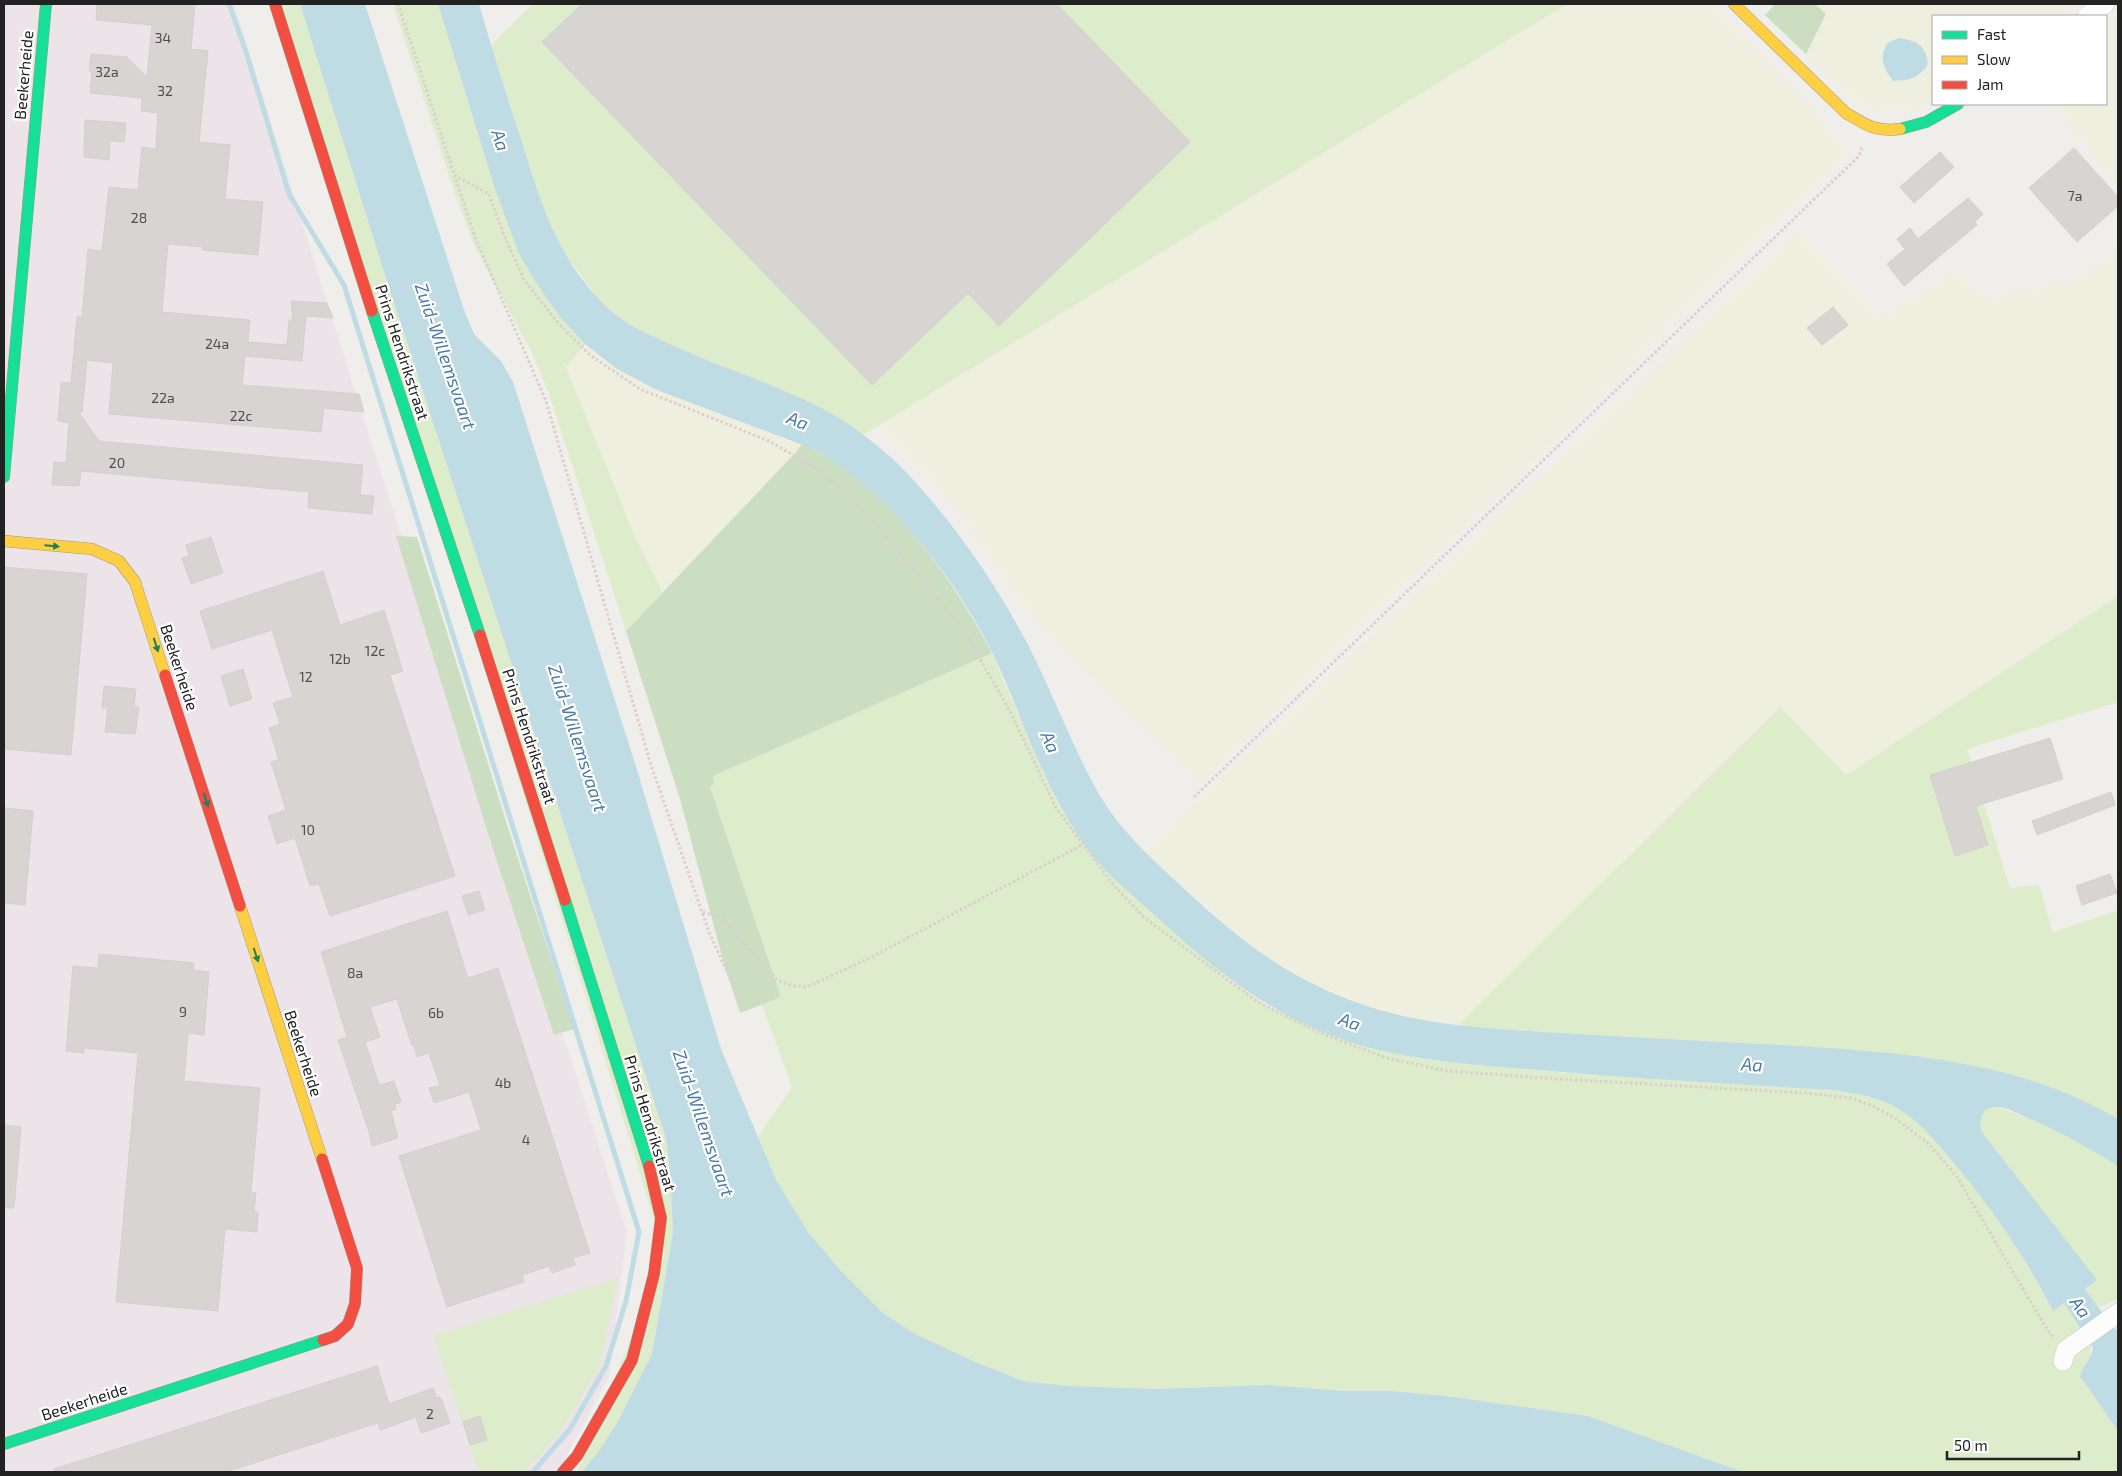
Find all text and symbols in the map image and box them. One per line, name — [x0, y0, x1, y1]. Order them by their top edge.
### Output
legend — [1932, 15, 2107, 105]
text: Fast — [1977, 25, 2007, 43]
house number: 34 — [155, 29, 171, 46]
street label: Beekerheide — [10, 30, 36, 120]
text: Slow — [1977, 50, 2011, 68]
house number: 32a — [95, 63, 119, 80]
text: Jam — [1977, 75, 2003, 93]
house number: 32 — [157, 82, 173, 99]
water label: Aa — [487, 125, 515, 154]
house number: 7a — [2068, 187, 2082, 204]
house number: 28 — [131, 209, 147, 226]
water label: Zuid-Willemsvaart — [411, 280, 481, 432]
street label: Prins Hendrikstraat — [372, 282, 434, 422]
house number: 24a — [205, 335, 229, 352]
house number: 22a — [151, 389, 175, 406]
water label: Aa — [783, 405, 812, 434]
house number: 22c — [230, 407, 252, 424]
house number: 20 — [109, 454, 125, 471]
one-way arrow — [45, 542, 61, 550]
street label: Beekerheide — [157, 621, 203, 713]
one-way arrow — [153, 638, 160, 653]
house number: 12c — [365, 642, 385, 659]
house number: 12b — [329, 650, 351, 667]
water label: Zuid-Willemsvaart — [544, 662, 612, 815]
street label: Prins Hendrikstraat — [499, 666, 561, 806]
house number: 12 — [299, 668, 313, 685]
water label: Aa — [1036, 727, 1065, 756]
one-way arrow — [202, 793, 210, 808]
house number: 10 — [301, 821, 315, 838]
one-way arrow — [252, 947, 260, 962]
house number: 8a — [347, 964, 363, 981]
house number: 9 — [179, 1003, 187, 1020]
house number: 6b — [428, 1004, 444, 1021]
street label: Beekerheide — [281, 1007, 327, 1099]
water label: Aa — [1335, 1007, 1364, 1035]
water label: Zuid-Willemsvaart — [669, 1047, 739, 1199]
water label: Aa — [1740, 1052, 1763, 1076]
street label: Prins Hendrikstraat — [621, 1053, 681, 1193]
house number: 4b — [495, 1074, 511, 1091]
house number: 4 — [522, 1131, 530, 1148]
water label: Aa — [2065, 1291, 2096, 1322]
street label: Beekerheide — [38, 1378, 130, 1424]
house number: 2 — [426, 1405, 434, 1422]
scale bar — [1947, 1428, 2080, 1460]
text: 50 m — [1954, 1436, 1988, 1454]

